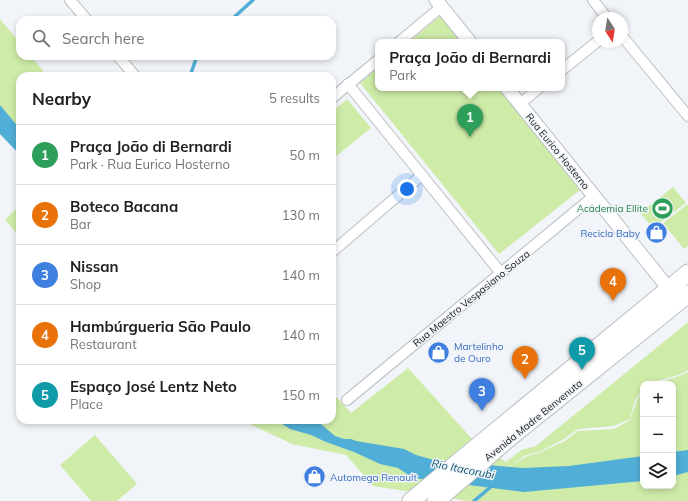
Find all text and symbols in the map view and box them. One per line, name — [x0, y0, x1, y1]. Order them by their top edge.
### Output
north arrow — [592, 12, 628, 48]
search box — [16, 16, 336, 60]
icon: search — [30, 27, 52, 49]
text: Search here — [62, 29, 144, 48]
popup — [375, 39, 565, 91]
text: Praça João di Bernardi — [389, 48, 551, 67]
text: Park — [389, 67, 417, 83]
text: Nearby — [32, 88, 91, 109]
text: 5 results — [269, 90, 320, 106]
pin: 1 — [457, 104, 483, 137]
street label: Rua Eurico Hosterno — [523, 111, 593, 192]
text: Praça João di Bernardi — [70, 137, 232, 156]
text: 1 — [41, 147, 49, 163]
text: 50 m — [290, 147, 320, 163]
text: Park · Rua Eurico Hosterno — [70, 156, 230, 172]
your location — [397, 179, 417, 199]
sports icon: Academia Ellite — [650, 195, 676, 221]
text: Boteco Bacana — [70, 197, 178, 216]
place label: Academia Ellite — [577, 202, 648, 215]
text: 2 — [41, 207, 49, 223]
text: 130 m — [282, 207, 320, 223]
text: Bar — [70, 216, 91, 232]
shop icon: Recicla Baby — [643, 220, 669, 246]
place label: Recicla Baby — [580, 227, 641, 240]
street label: Rua Maestro Vespasiano Souza — [410, 247, 532, 350]
text: Nissan — [70, 257, 119, 276]
text: 3 — [41, 267, 49, 283]
text: 140 m — [282, 267, 320, 283]
pin: 4 — [600, 268, 626, 301]
text: Shop — [70, 276, 101, 292]
text: Hambúrgueria São Paulo — [70, 317, 251, 336]
text: 4 — [41, 327, 49, 343]
text: 140 m — [282, 327, 320, 343]
text: Restaurant — [70, 336, 137, 352]
pin: 5 — [569, 337, 595, 370]
shop icon: Martelinho de Ouro — [425, 339, 451, 365]
place label: Martelinho de Ouro — [454, 340, 504, 365]
pin: 2 — [512, 346, 538, 379]
text: Espaço José Lentz Neto — [70, 377, 237, 396]
street label: Avenida Madre Benvenuta — [482, 377, 585, 464]
pin: 3 — [469, 378, 495, 411]
map controls — [640, 381, 676, 489]
button: + — [640, 381, 676, 417]
text: 5 — [41, 387, 49, 403]
text: 150 m — [282, 387, 320, 403]
text: Place — [70, 396, 103, 412]
button: − — [640, 417, 676, 453]
button: layers — [640, 453, 676, 489]
water label: Rio Itacorubi — [430, 456, 496, 482]
shop icon: Automega Renault — [301, 464, 327, 490]
place label: Automega Renault — [330, 471, 417, 484]

